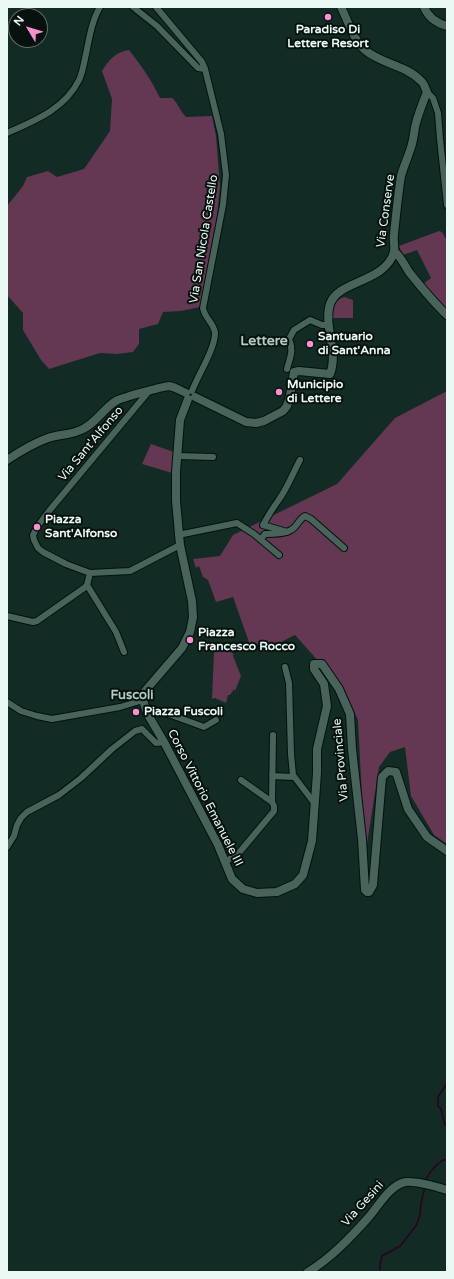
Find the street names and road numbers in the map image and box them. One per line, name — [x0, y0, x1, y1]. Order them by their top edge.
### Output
street label: Via Conserve — [374, 173, 398, 249]
street label: Via San Nicola Castello — [187, 174, 221, 304]
street label: Via Sant'Alfonso — [55, 404, 127, 484]
street label: Via Provinciale — [330, 718, 352, 802]
street label: Corso Vittorio Emanuele III — [164, 727, 246, 869]
street label: Via Gesini — [339, 1178, 387, 1230]

